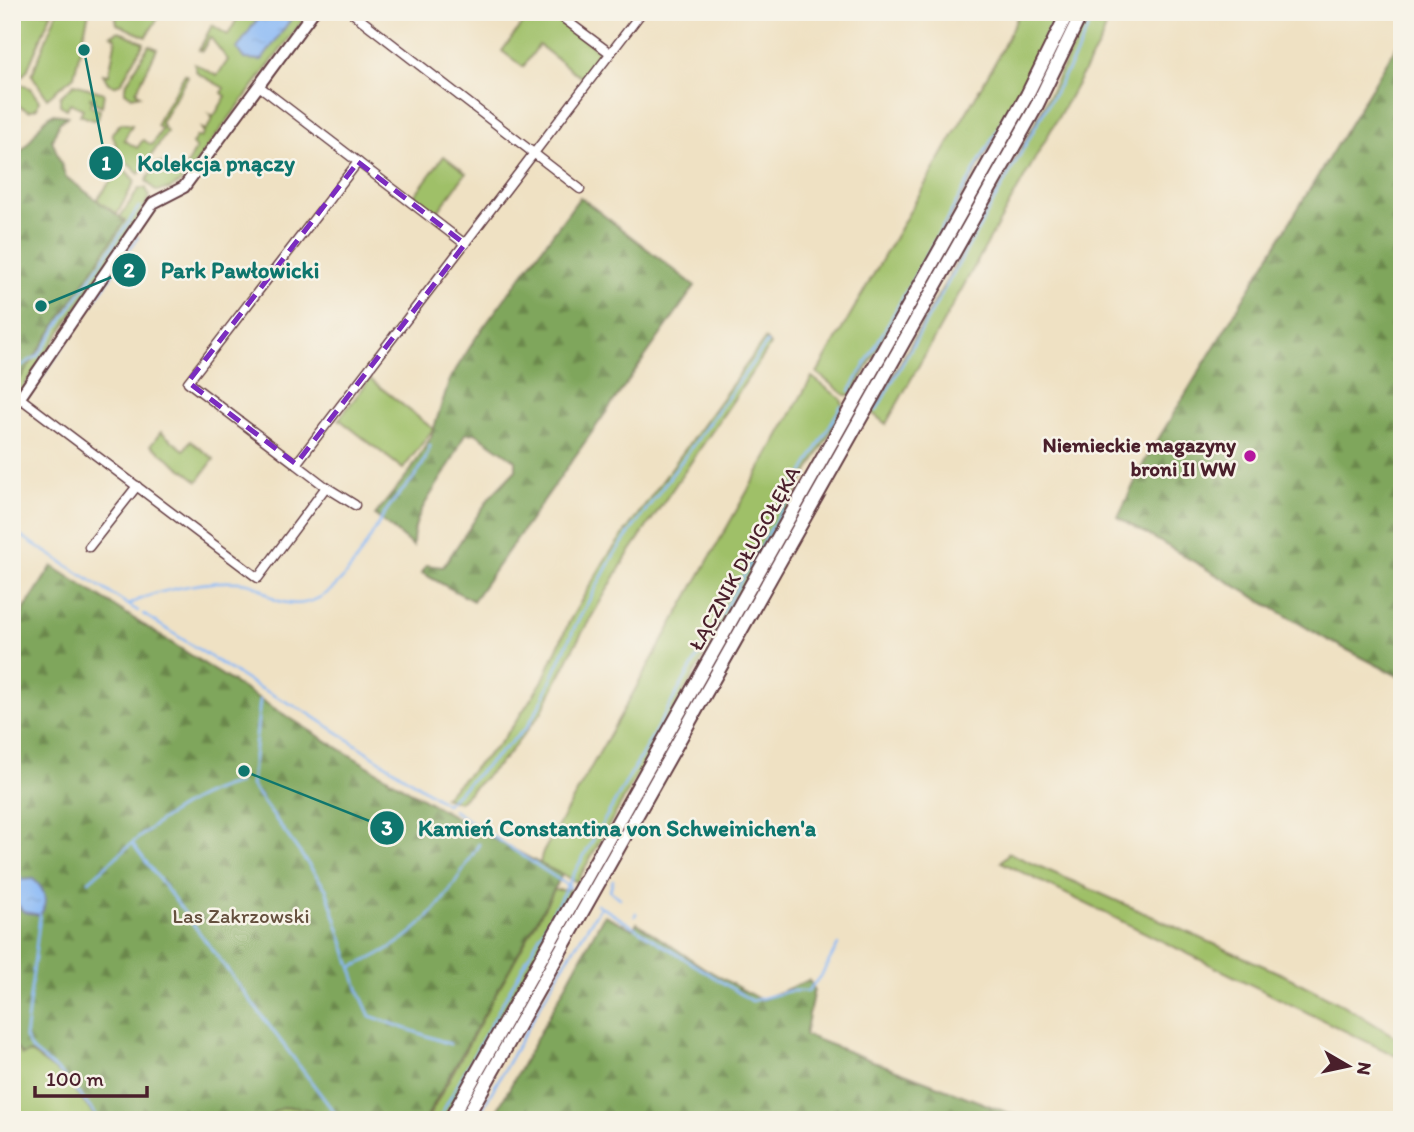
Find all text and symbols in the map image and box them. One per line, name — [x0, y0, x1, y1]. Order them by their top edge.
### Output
callout: Kolekcja pnączy — [88, 141, 309, 185]
text: Kolekcja pnączy — [137, 149, 295, 177]
text: 1 — [101, 150, 111, 175]
callout: Park Pawłowicki — [112, 248, 334, 292]
text: Park Pawłowicki — [161, 256, 319, 284]
text: 2 — [123, 257, 135, 282]
place label: Niemieckie magazyny broni II WW — [1043, 432, 1237, 481]
marker: Niemieckie magazyny broni II WW — [1242, 448, 1258, 464]
street label: ŁĄCZNIK DŁUGOŁĘKA — [683, 461, 805, 655]
callout: Kamień Constantina von Schweinichen'a — [369, 806, 830, 850]
text: Kamień Constantina von Schweinichen'a — [418, 814, 817, 842]
text: 3 — [381, 815, 393, 840]
park label: Las Zakrzowski — [172, 903, 310, 928]
north arrow — [1312, 1030, 1382, 1100]
scale bar — [35, 1055, 147, 1099]
text: N — [1352, 1060, 1377, 1077]
text: 100 m — [46, 1066, 104, 1091]

